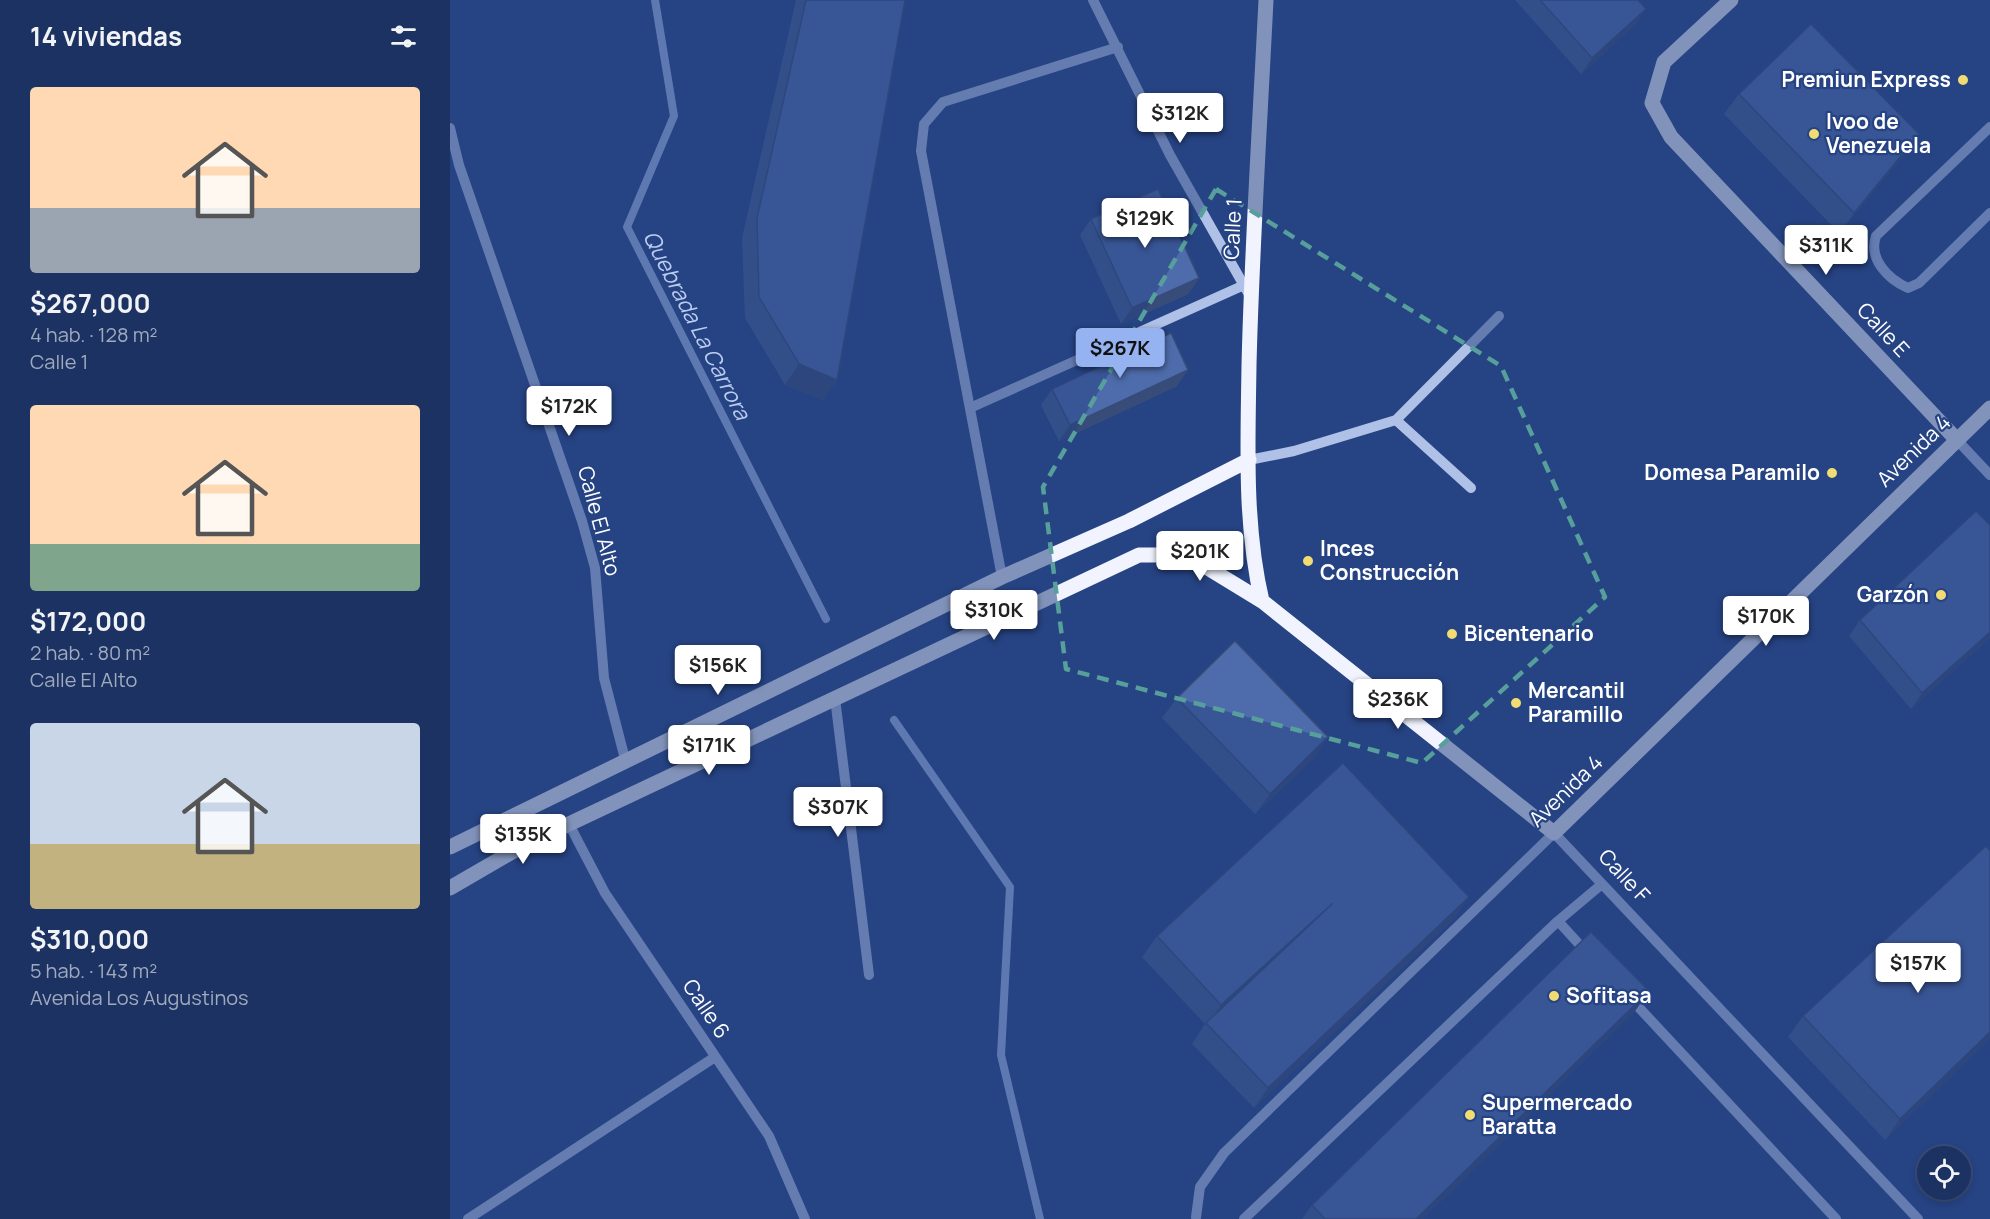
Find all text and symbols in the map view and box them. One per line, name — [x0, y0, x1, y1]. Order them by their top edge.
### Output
text: 14 viviendas — [30, 18, 182, 54]
icon: filters — [387, 20, 420, 53]
place label: Premiun Express — [1781, 65, 1951, 93]
marker: Premiun Express — [1956, 73, 1970, 87]
pin: $312K — [1138, 93, 1222, 144]
text: $312K — [1151, 99, 1209, 126]
place label: Ivoo de Venezuela — [1826, 107, 1931, 159]
icon: home — [171, 126, 279, 234]
marker: Ivoo de Venezuela — [1807, 127, 1821, 141]
pin: $129K — [1103, 198, 1187, 249]
street label: Calle 1 — [1216, 198, 1248, 260]
text: $129K — [1116, 204, 1174, 231]
water label: Quebrada La Carrora — [636, 225, 758, 426]
pin: $311K — [1784, 225, 1868, 276]
text: $311K — [1799, 231, 1853, 258]
text: $267,000 — [30, 285, 151, 321]
street label: Calle E — [1851, 296, 1916, 363]
text: 4 hab. · 128 m² — [30, 321, 158, 348]
pin: $267K — [1078, 328, 1162, 379]
text: $267K — [1090, 334, 1150, 361]
text: Calle 1 — [30, 348, 88, 375]
pin: $172K — [527, 386, 611, 437]
text: $172K — [541, 392, 597, 419]
street label: Avenida 4 — [1870, 408, 1956, 493]
icon: home — [171, 444, 279, 552]
place label: Domesa Paramilo — [1644, 458, 1820, 486]
street label: Calle El Alto — [572, 463, 628, 579]
marker: Domesa Paramilo — [1825, 466, 1839, 480]
pin: $201K — [1158, 531, 1242, 582]
place label: Inces Construcción — [1320, 534, 1459, 586]
text: $201K — [1170, 537, 1230, 564]
marker: Inces Construcción — [1301, 554, 1315, 568]
place label: Garzón — [1857, 580, 1929, 608]
marker: Garzón — [1934, 588, 1948, 602]
pin: $310K — [952, 590, 1036, 641]
text: $310K — [964, 596, 1024, 623]
pin: $170K — [1724, 596, 1808, 647]
text: $170K — [1737, 602, 1795, 629]
text: $172,000 — [30, 603, 146, 639]
place label: Bicentenario — [1464, 619, 1594, 647]
marker: Bicentenario — [1445, 627, 1459, 641]
text: 2 hab. · 80 m² — [30, 639, 150, 666]
pin: $156K — [676, 645, 760, 696]
text: $156K — [689, 651, 747, 678]
text: Calle El Alto — [30, 666, 137, 693]
place label: Mercantil Paramillo — [1528, 676, 1625, 728]
pin: $236K — [1356, 679, 1440, 730]
text: $236K — [1367, 685, 1429, 712]
marker: Mercantil Paramillo — [1509, 696, 1523, 710]
pin: $171K — [667, 725, 751, 776]
text: $171K — [682, 731, 736, 758]
street label: Avenida 4 — [1522, 748, 1608, 833]
icon: home — [171, 762, 279, 870]
pin: $307K — [796, 787, 880, 838]
text: $307K — [808, 793, 868, 820]
pin: $135K — [481, 814, 565, 865]
text: $135K — [494, 820, 552, 847]
street label: Calle F — [1593, 843, 1657, 908]
text: $310,000 — [30, 921, 149, 957]
pin: $157K — [1876, 943, 1960, 994]
text: $157K — [1890, 949, 1946, 976]
text: 5 hab. · 143 m² — [30, 957, 157, 984]
street label: Calle 6 — [677, 973, 737, 1044]
place label: Sofitasa — [1566, 981, 1652, 1009]
text: Avenida Los Augustinos — [30, 984, 248, 1011]
marker: Sofitasa — [1547, 989, 1561, 1003]
place label: Supermercado Baratta — [1482, 1088, 1632, 1140]
marker: Supermercado Baratta — [1463, 1108, 1477, 1122]
map controls — [1917, 1146, 1971, 1200]
button: locate — [1917, 1146, 1971, 1200]

